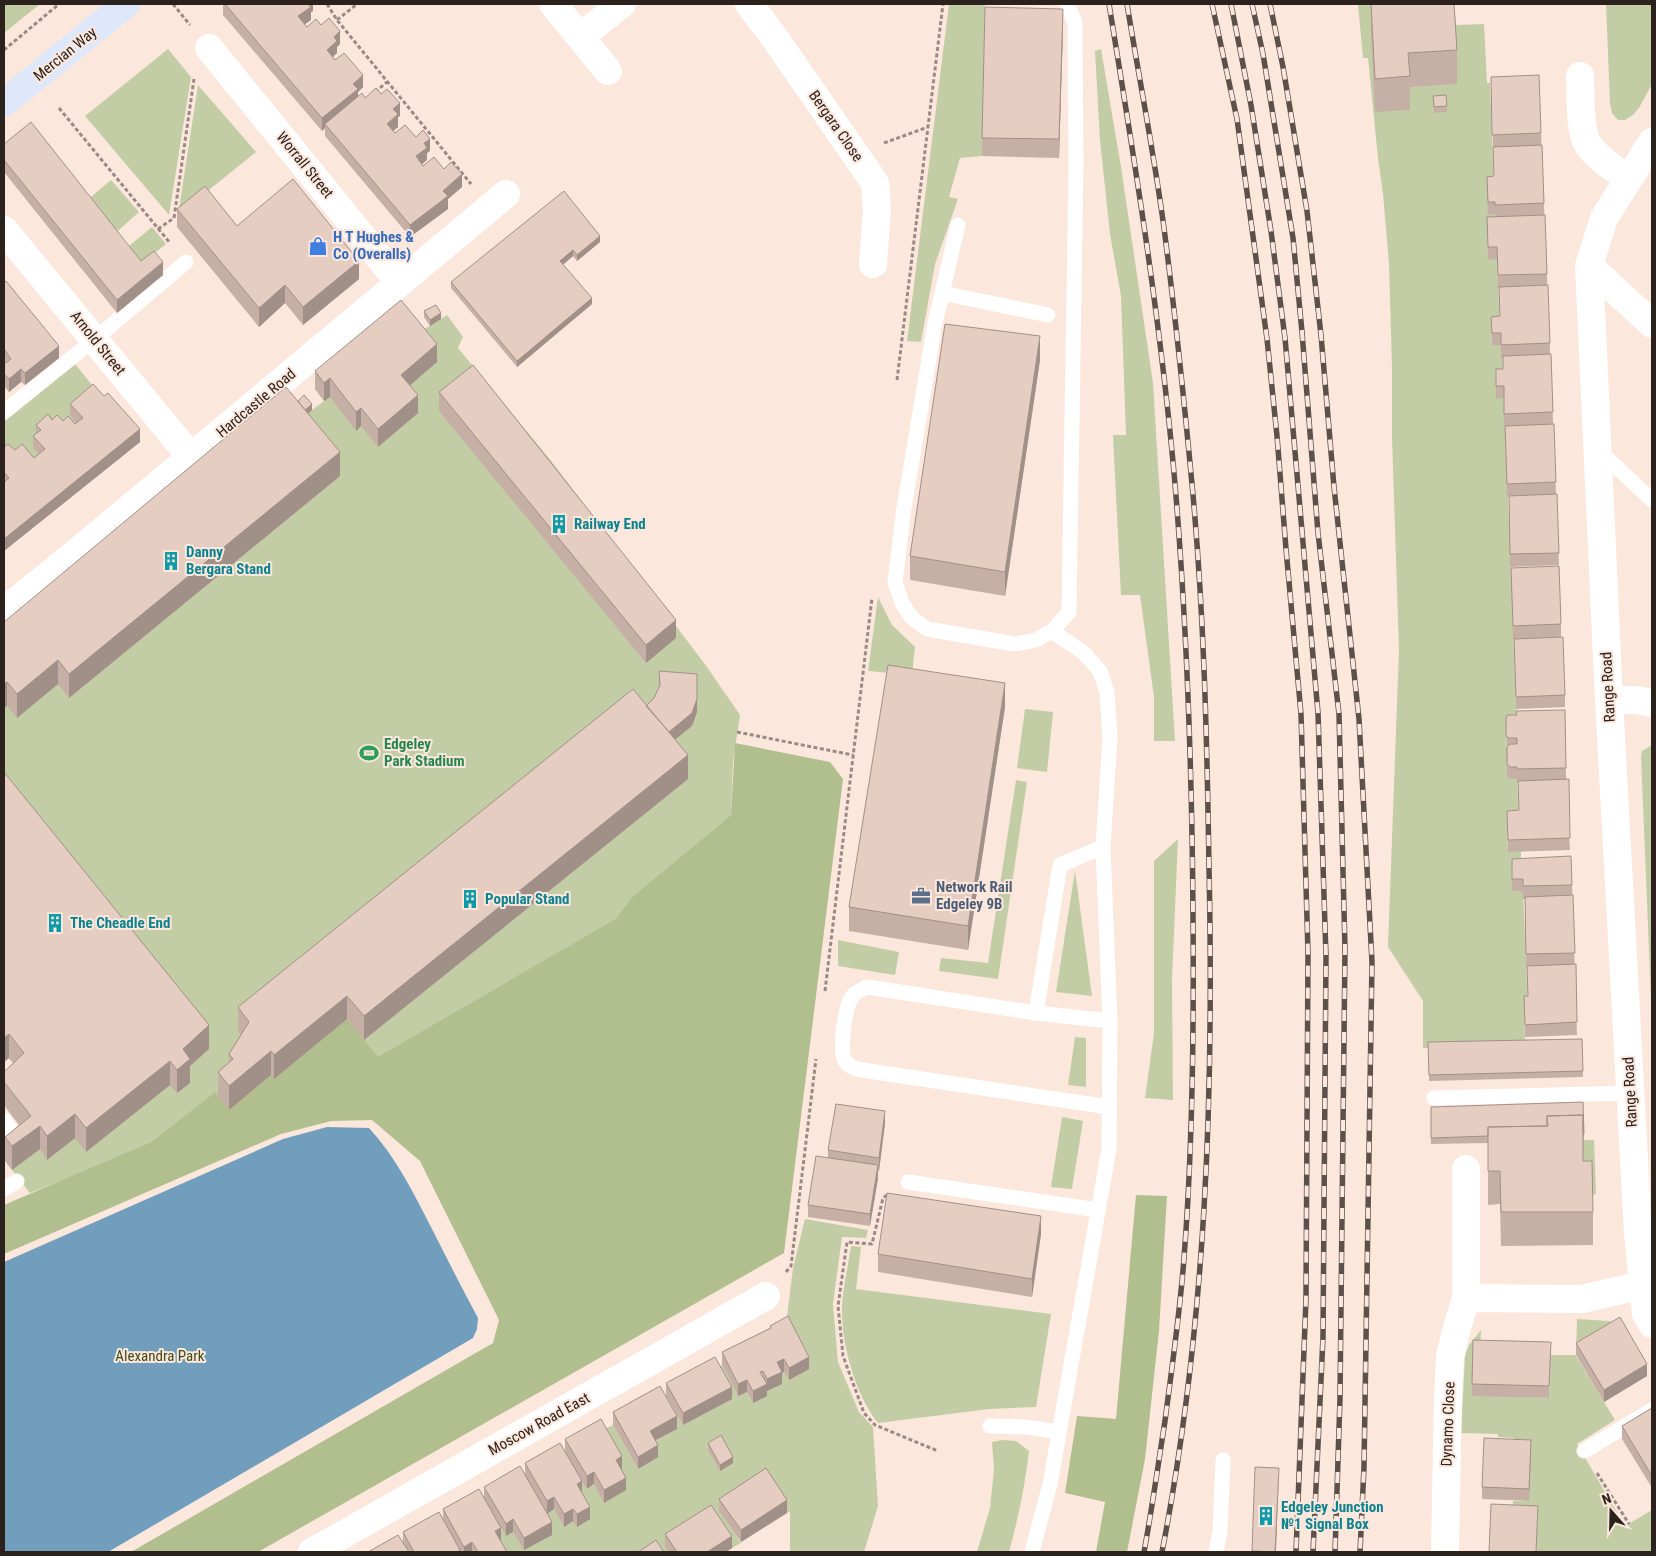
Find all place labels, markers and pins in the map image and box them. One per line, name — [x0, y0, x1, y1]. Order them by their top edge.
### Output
place label: H T Hughes & Co (Overalls) — [333, 228, 414, 263]
shop icon: H T Hughes & Co (Overalls) — [307, 235, 329, 257]
building icon: Railway End — [548, 513, 570, 535]
place label: Railway End — [574, 515, 646, 533]
place label: Danny Bergara Stand — [186, 543, 271, 578]
building icon: Danny Bergara Stand — [160, 550, 182, 572]
place label: Edgeley Park Stadium — [384, 735, 465, 770]
sports icon: Edgeley Park Stadium — [358, 742, 380, 764]
place label: Network Rail Edgeley 9B — [936, 878, 1012, 913]
office icon: Network Rail Edgeley 9B — [910, 885, 932, 907]
building icon: Popular Stand — [459, 888, 481, 910]
place label: Popular Stand — [485, 890, 570, 908]
building icon: The Cheadle End — [44, 912, 66, 934]
place label: The Cheadle End — [70, 914, 170, 932]
place label: Edgeley Junction №1 Signal Box — [1281, 1498, 1384, 1533]
building icon: Edgeley Junction №1 Signal Box — [1255, 1505, 1277, 1527]

